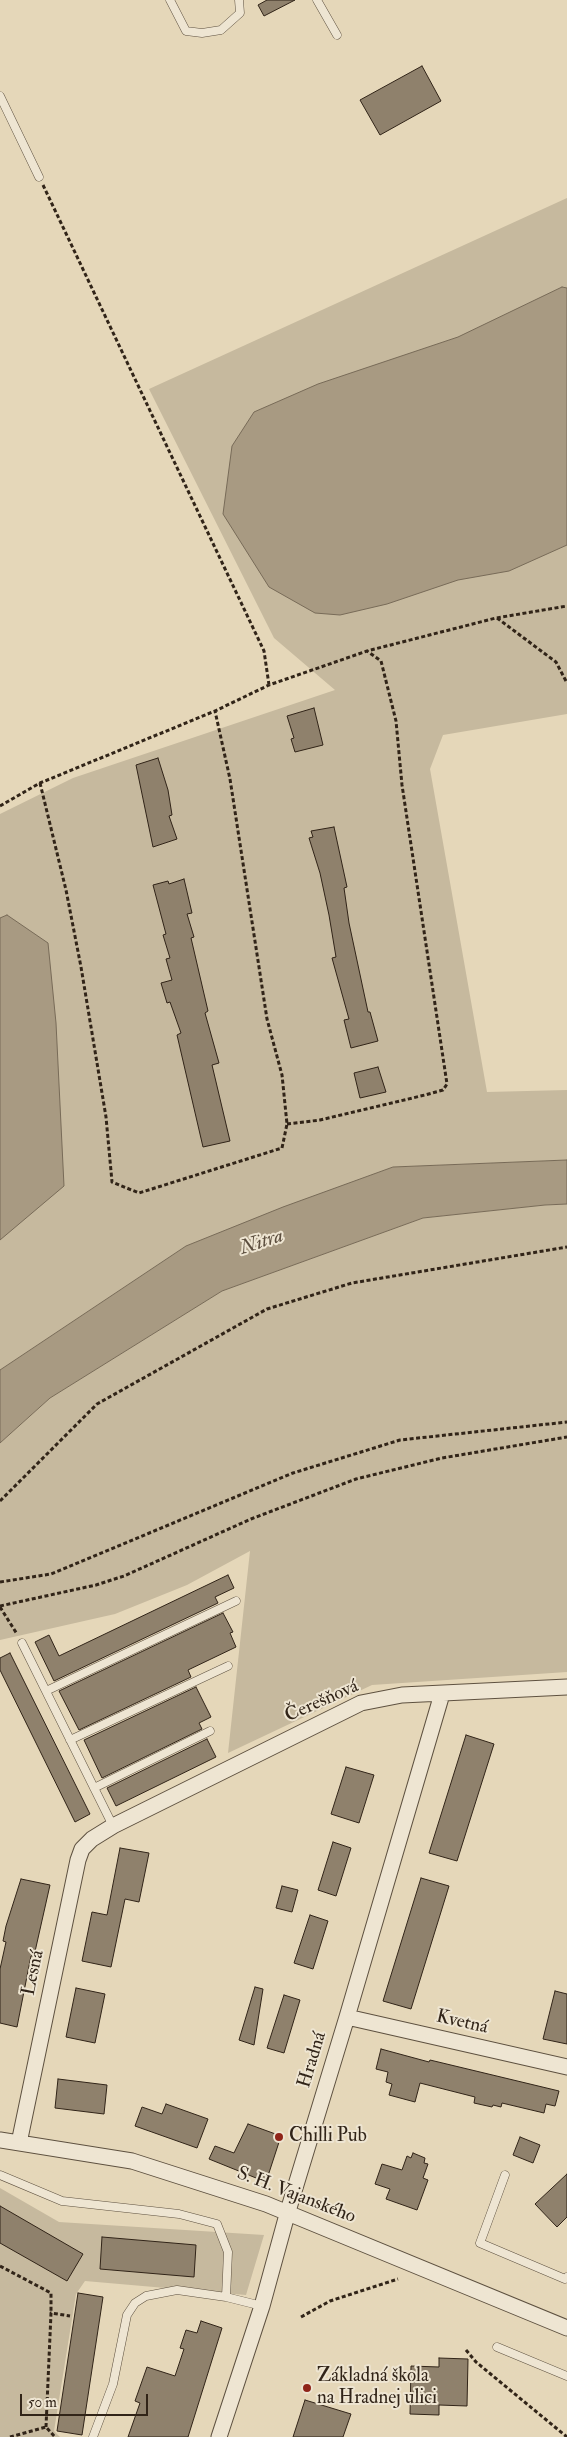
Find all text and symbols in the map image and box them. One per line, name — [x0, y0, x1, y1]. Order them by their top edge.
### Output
water label: Nitra — [237, 1225, 287, 1261]
street label: Čerešňová — [282, 1676, 362, 1728]
street label: Lesná — [18, 1948, 50, 1998]
street label: Kvetná — [434, 2006, 490, 2040]
street label: Hradná — [294, 2029, 332, 2091]
place label: Chilli Pub — [289, 2126, 367, 2148]
marker: Chilli Pub — [273, 2131, 285, 2143]
street label: S. H. Vajanského — [233, 2163, 359, 2229]
place label: Základná škola na Hradnej ulici — [317, 2366, 437, 2410]
marker: Základná škola na Hradnej ulici — [301, 2382, 313, 2394]
scale bar — [22, 2384, 150, 2416]
text: 50 m — [28, 2393, 57, 2412]

